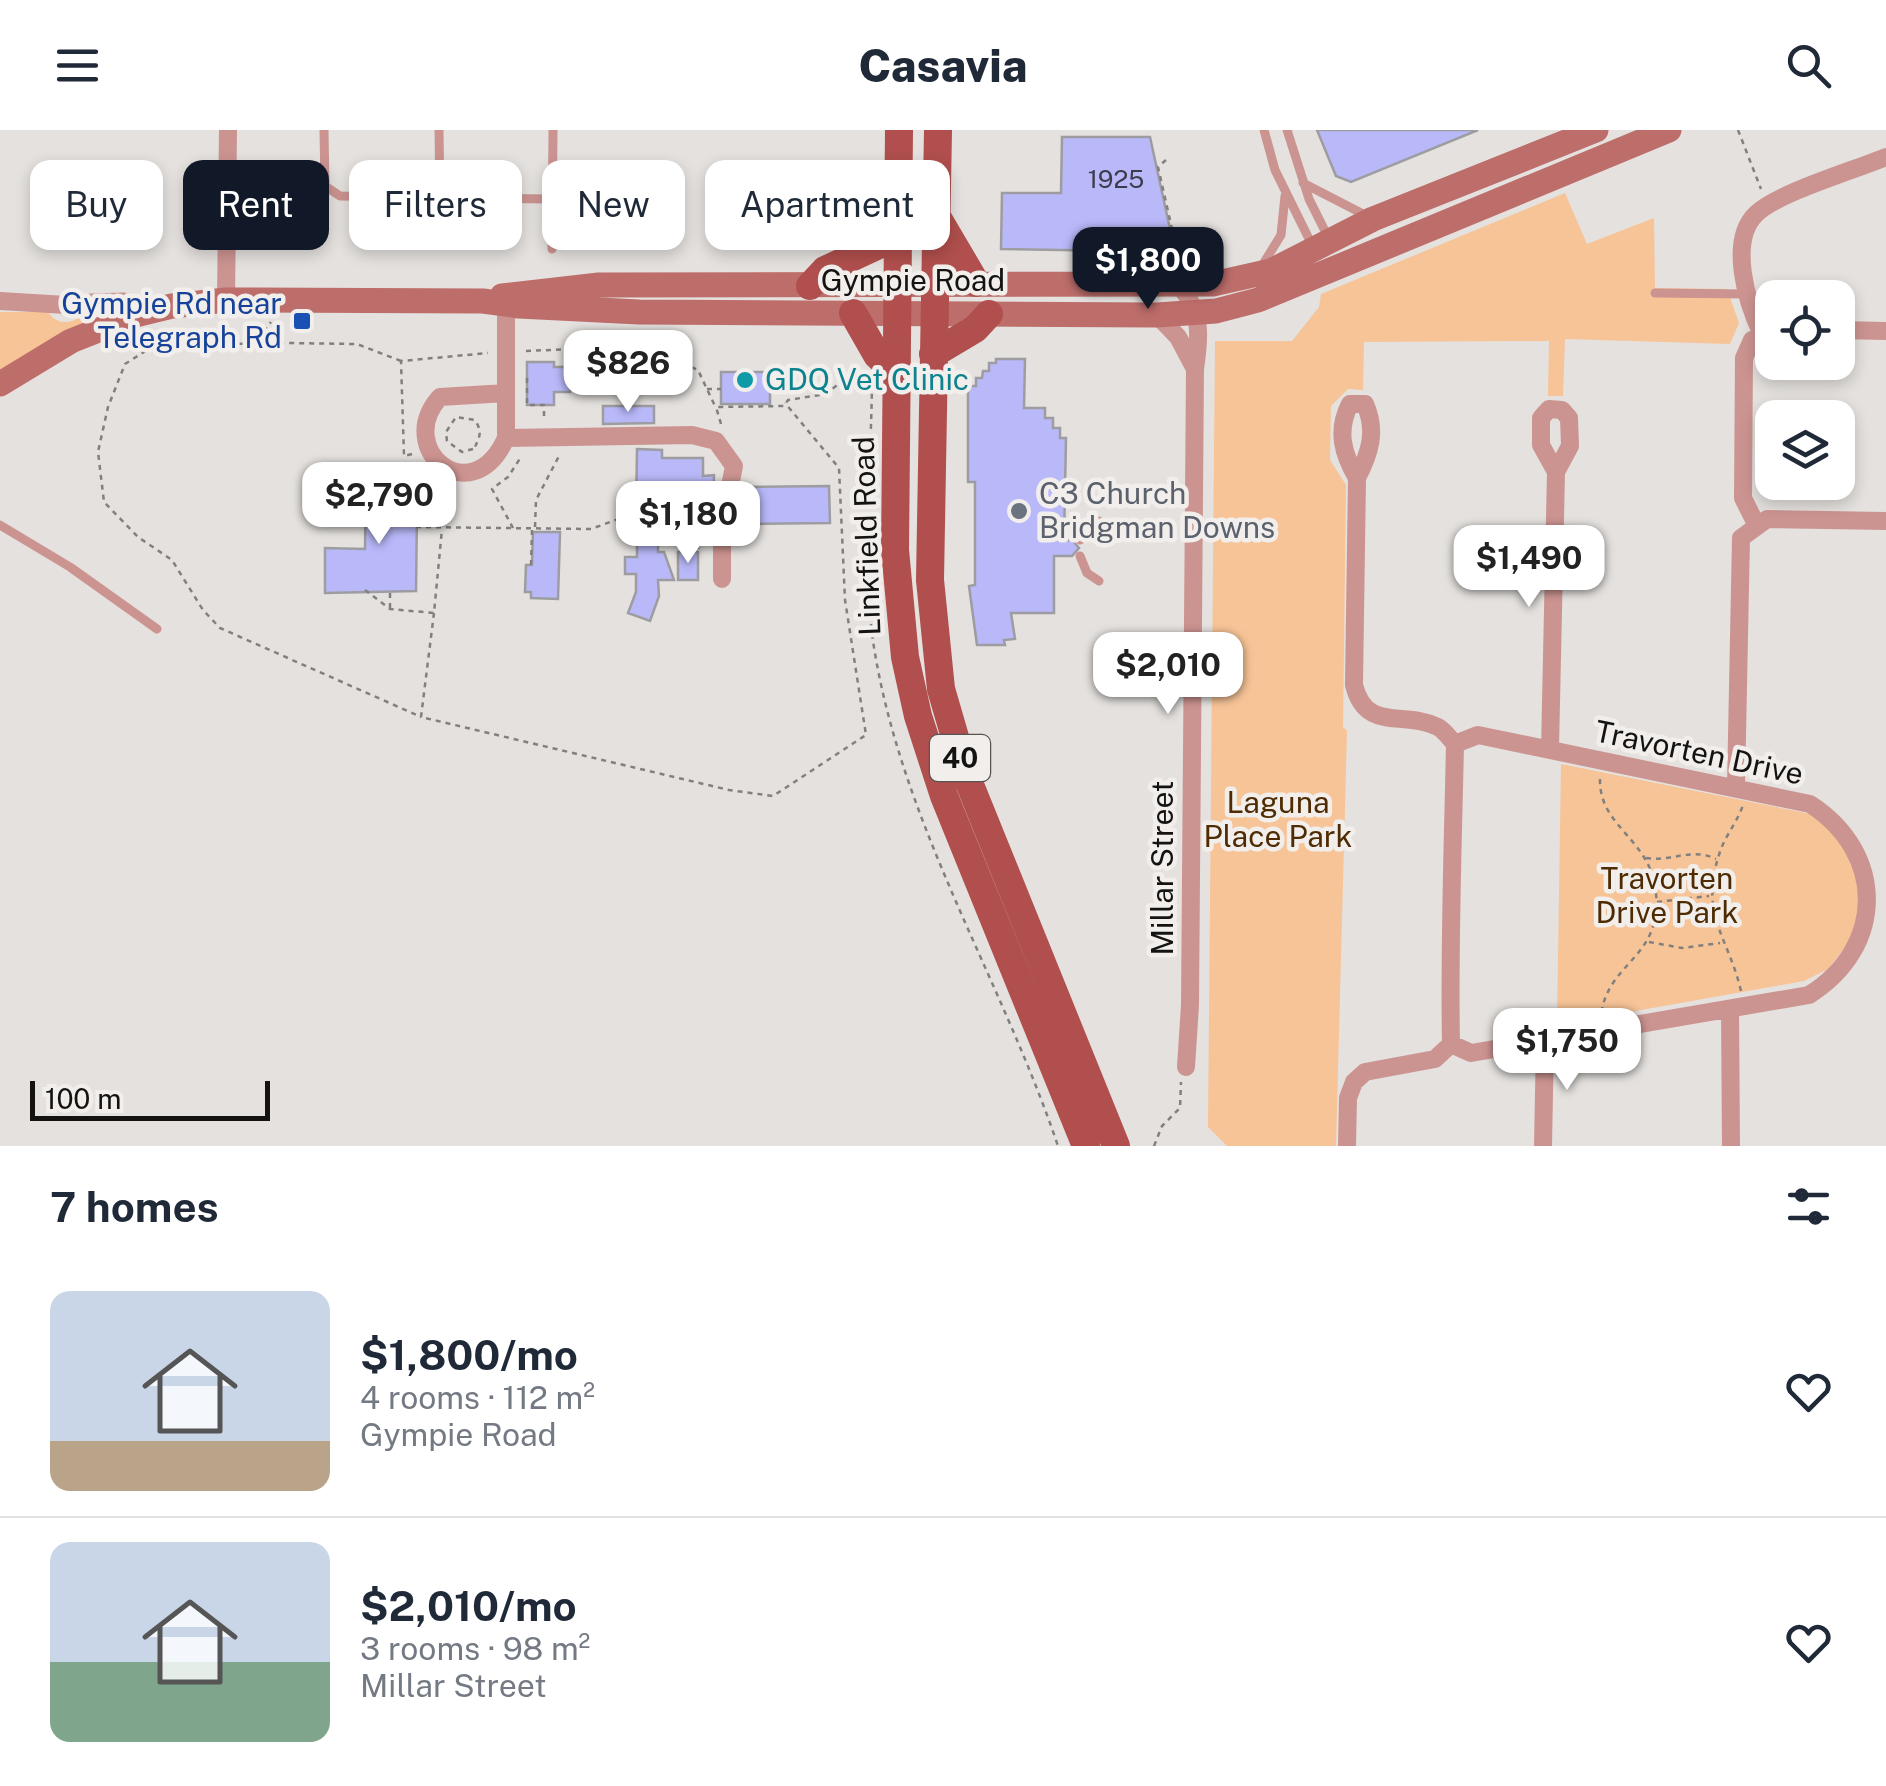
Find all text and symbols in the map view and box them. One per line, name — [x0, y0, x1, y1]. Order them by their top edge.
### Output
icon: menu — [50, 38, 105, 93]
icon: search — [1781, 38, 1836, 93]
text: Casavia — [859, 39, 1027, 92]
chip: Buy — [30, 160, 163, 250]
chip: Rent — [183, 160, 329, 250]
chip: Filters — [349, 160, 522, 250]
chip: New — [542, 160, 685, 250]
chip: Apartment — [705, 160, 950, 250]
house number: 1925 — [1088, 164, 1144, 194]
pin: $1,800 — [1067, 227, 1229, 312]
text: $1,800 — [1095, 241, 1201, 278]
street label: Gympie Road — [821, 262, 1005, 298]
map controls — [1755, 280, 1855, 500]
button: locate — [1755, 280, 1855, 380]
place label: Gympie Rd near Telegraph Rd — [61, 285, 282, 355]
marker: Gympie Rd near Telegraph Rd — [291, 310, 313, 332]
pin: $826 — [569, 330, 687, 415]
text: $826 — [586, 344, 670, 381]
place label: GDQ Vet Clinic — [765, 361, 969, 397]
marker: GDQ Vet Clinic — [734, 369, 756, 391]
button: layers — [1755, 400, 1855, 500]
street label: Linkfield Road — [845, 436, 887, 636]
pin: $2,790 — [298, 462, 460, 547]
place label: C3 Church Bridgman Downs — [1039, 475, 1275, 545]
text: $2,790 — [324, 476, 434, 513]
pin: $1,180 — [607, 481, 769, 566]
text: $1,180 — [638, 495, 738, 532]
marker: C3 Church Bridgman Downs — [1008, 500, 1030, 522]
pin: $1,490 — [1448, 525, 1610, 610]
text: $1,490 — [1476, 539, 1582, 576]
pin: $2,010 — [1087, 632, 1249, 717]
text: $2,010 — [1115, 646, 1221, 683]
street label: Travorten Drive — [1592, 712, 1807, 792]
road number: 40 — [930, 735, 990, 781]
street label: Millar Street — [1144, 780, 1180, 956]
park label: Laguna Place Park — [1204, 784, 1352, 854]
park label: Travorten Drive Park — [1596, 860, 1738, 930]
pin: $1,750 — [1486, 1008, 1648, 1093]
text: $1,750 — [1515, 1022, 1619, 1059]
scale bar — [30, 1076, 270, 1120]
text: 100 m — [45, 1082, 122, 1115]
icon: filters — [1781, 1179, 1836, 1234]
text: 7 homes — [50, 1182, 219, 1231]
text: $1,800/mo — [360, 1330, 578, 1379]
icon: home — [130, 1331, 250, 1451]
icon: heart — [1781, 1364, 1836, 1419]
text: 4 rooms · 112 m² — [360, 1379, 595, 1416]
text: Gympie Road — [360, 1416, 557, 1453]
text: $2,010/mo — [360, 1581, 577, 1630]
icon: home — [130, 1582, 250, 1702]
icon: heart — [1781, 1615, 1836, 1670]
text: 3 rooms · 98 m² — [360, 1630, 590, 1667]
text: Millar Street — [360, 1667, 547, 1704]

